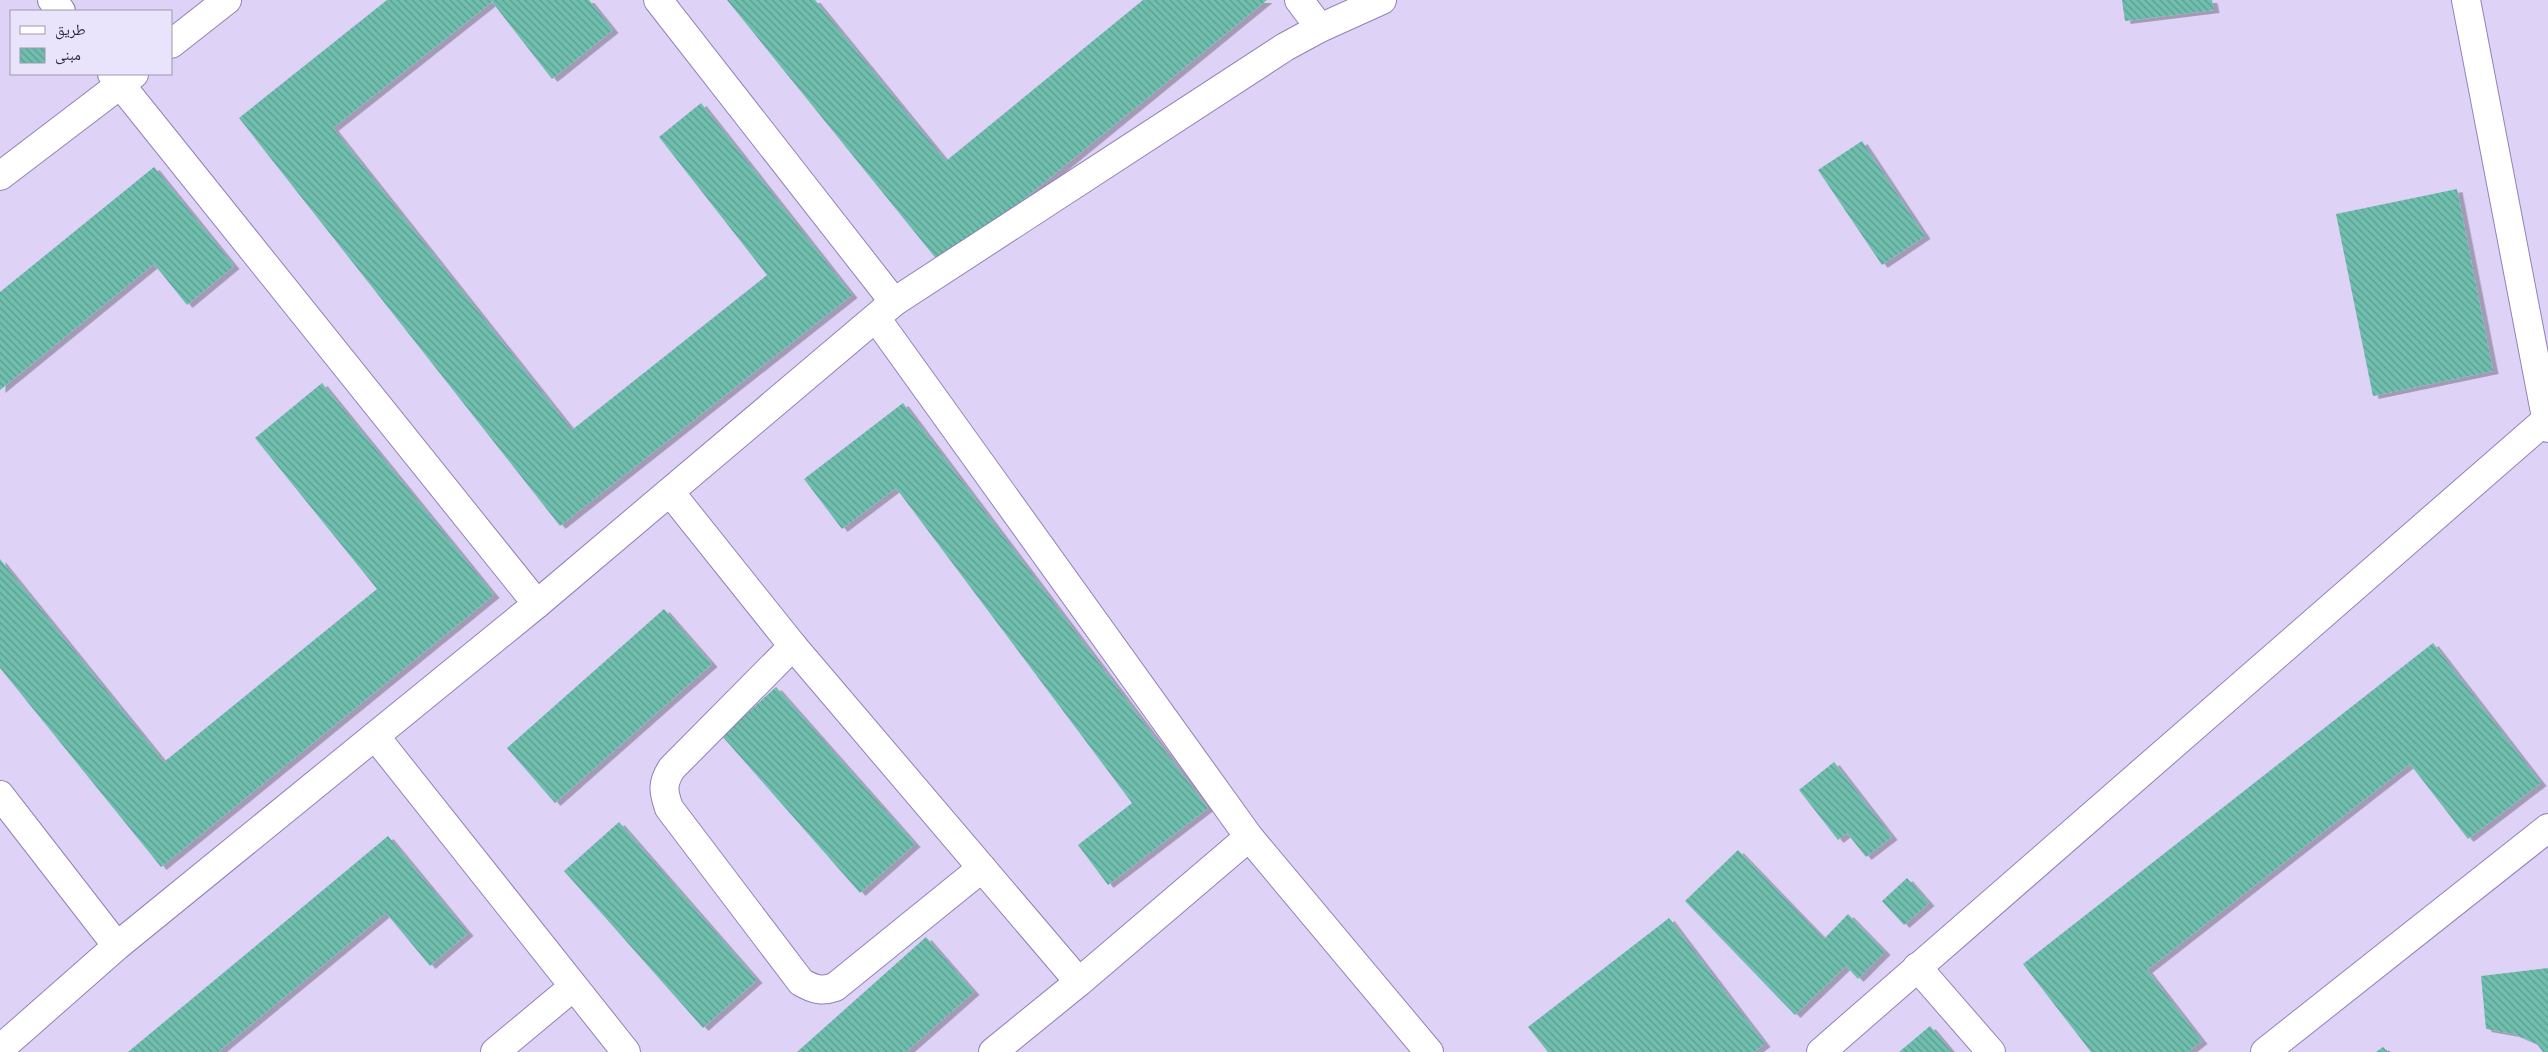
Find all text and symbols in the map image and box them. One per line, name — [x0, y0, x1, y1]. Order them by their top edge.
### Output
legend — [10, 10, 172, 75]
text: طريق — [55, 21, 86, 40]
text: مبنى — [55, 46, 81, 65]

